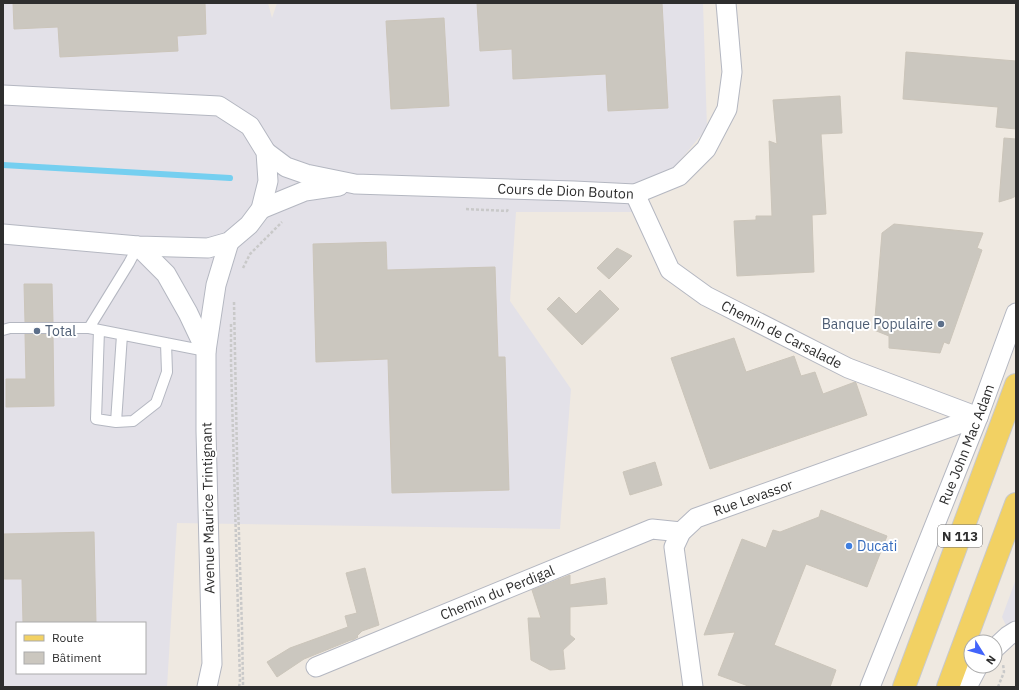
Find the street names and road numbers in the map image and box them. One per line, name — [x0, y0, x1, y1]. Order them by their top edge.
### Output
street label: Cours de Dion Bouton — [497, 180, 634, 203]
street label: Chemin de Carsalade — [718, 296, 845, 373]
street label: Rue John Mac Adam — [935, 382, 998, 508]
street label: Avenue Maurice Trintignant — [198, 422, 218, 594]
street label: Rue Levassor — [711, 475, 795, 520]
road number: N 113 — [938, 525, 982, 547]
street label: Chemin du Perdigal — [437, 561, 557, 624]

